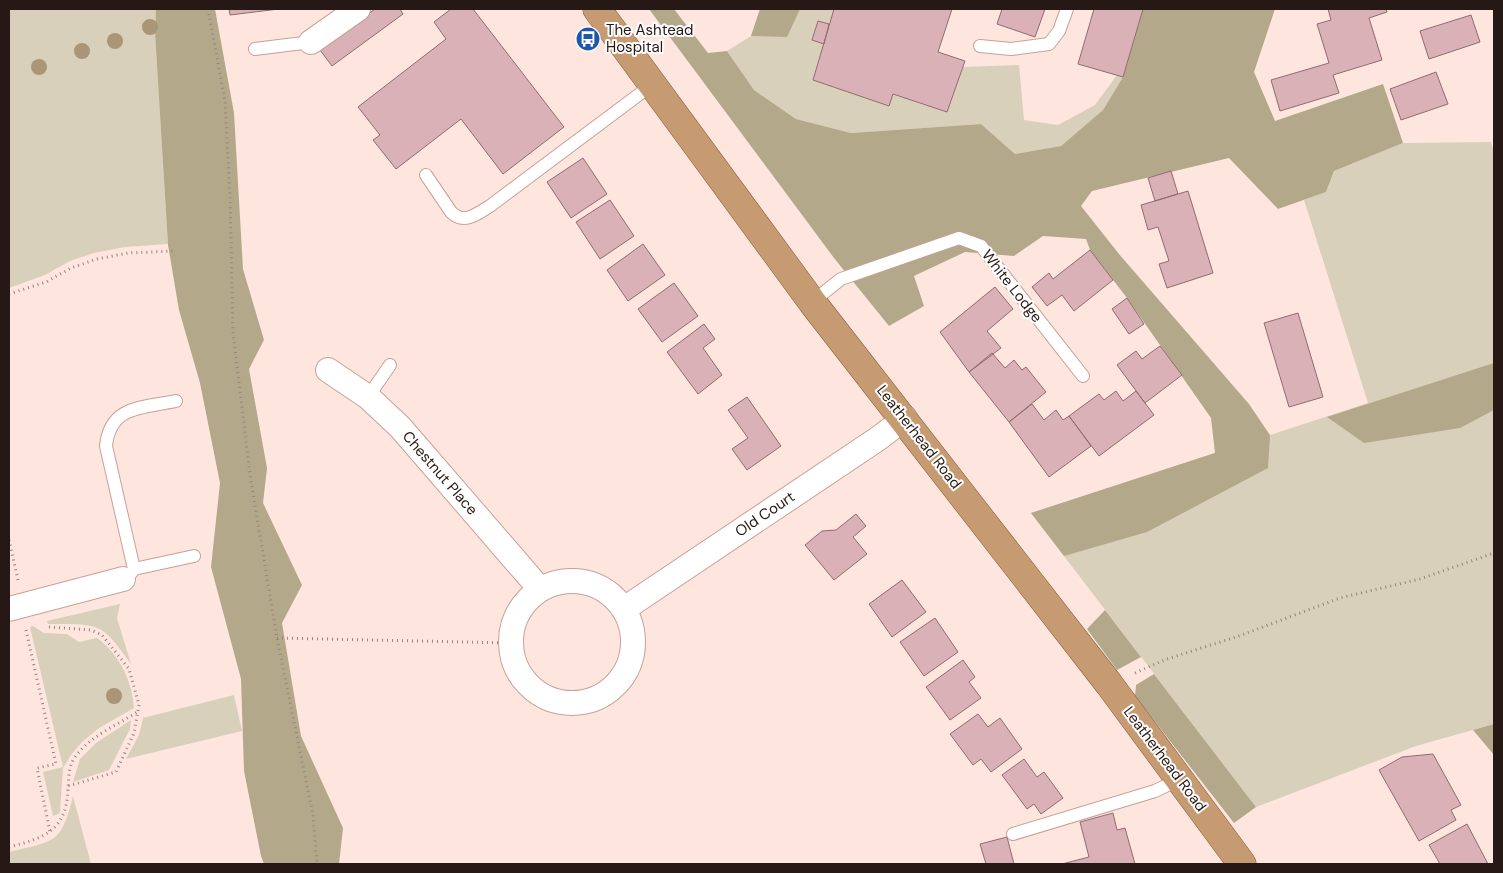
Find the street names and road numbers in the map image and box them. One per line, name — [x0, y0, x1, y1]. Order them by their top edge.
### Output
street label: White Lodge — [977, 245, 1047, 327]
street label: Leatherhead Road — [872, 381, 966, 493]
street label: Chestnut Place — [398, 427, 482, 519]
street label: Old Court — [731, 487, 799, 541]
street label: Leatherhead Road — [1119, 703, 1211, 815]

